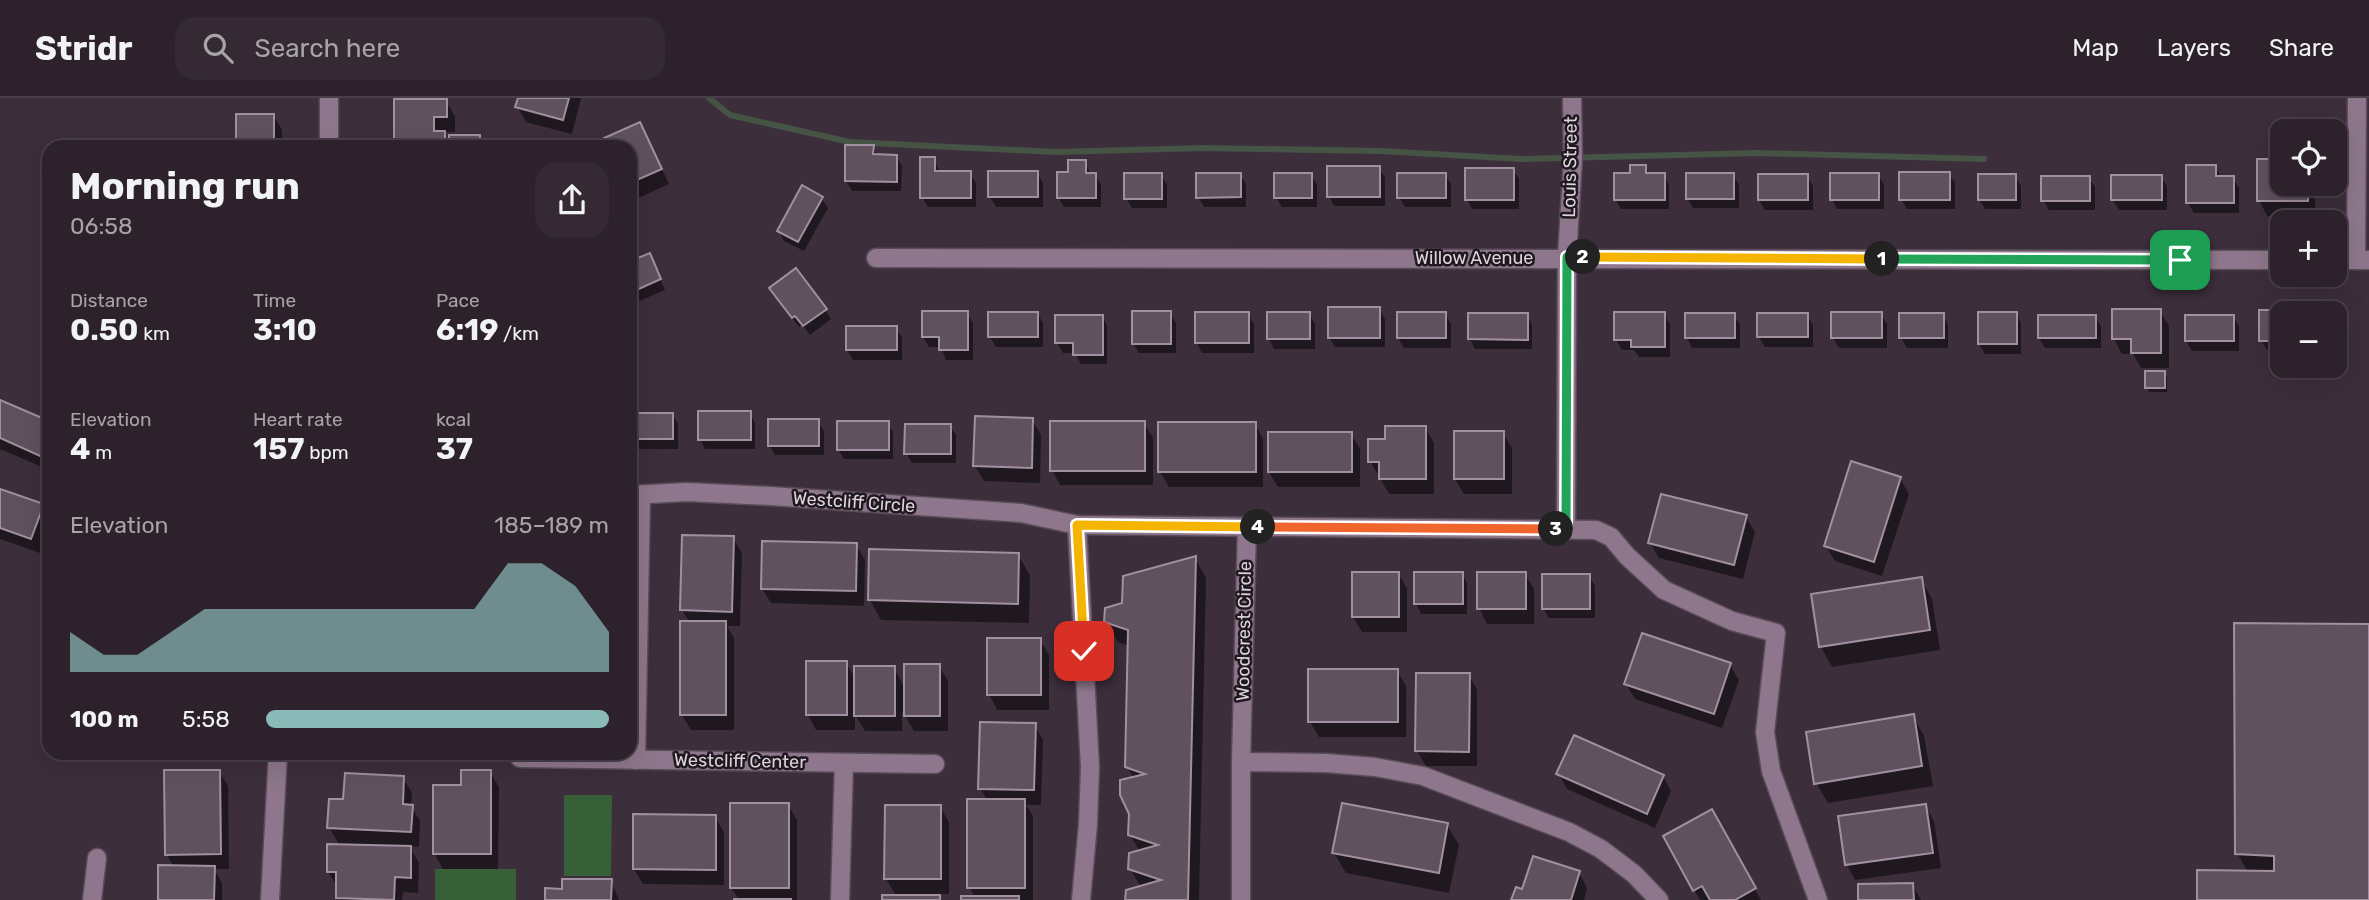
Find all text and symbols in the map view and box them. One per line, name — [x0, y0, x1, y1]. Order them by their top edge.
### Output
search box — [175, 17, 665, 80]
text: Stridr — [35, 29, 133, 68]
icon: search — [199, 29, 237, 67]
text: Search here — [255, 33, 400, 64]
text: Map — [2072, 34, 2119, 62]
text: Layers — [2157, 34, 2231, 62]
text: Share — [2269, 34, 2334, 62]
street label: Louis Street — [1558, 116, 1582, 218]
map controls — [2270, 119, 2347, 378]
button: locate — [2270, 119, 2347, 196]
text: Morning run — [70, 163, 300, 209]
button: share — [535, 163, 609, 237]
button: + — [2270, 210, 2347, 287]
text: 06:58 — [70, 212, 133, 240]
pin — [2150, 230, 2210, 290]
pin: 2 — [1566, 240, 1600, 274]
icon: arrive — [2161, 241, 2199, 279]
pin: 1 — [1864, 242, 1899, 276]
text: 2 — [1576, 245, 1589, 268]
street label: Willow Avenue — [1415, 247, 1533, 269]
text: 1 — [1877, 247, 1886, 270]
text: Distance — [70, 289, 148, 312]
text: Time — [253, 289, 296, 312]
text: Pace — [436, 289, 480, 312]
button: − — [2270, 301, 2347, 378]
text: 0.50 — [70, 312, 139, 348]
text: 3:10 — [253, 312, 317, 348]
text: 6:19 — [436, 312, 498, 348]
text: km — [139, 322, 170, 345]
text: /km — [498, 322, 539, 345]
text: Elevation — [70, 408, 151, 431]
text: Heart rate — [253, 408, 343, 431]
text: kcal — [436, 408, 471, 431]
text: 4 — [70, 431, 91, 467]
text: 157 — [253, 431, 304, 467]
text: 37 — [436, 431, 473, 467]
text: m — [91, 441, 112, 464]
text: bpm — [304, 441, 349, 464]
street label: Westcliff Circle — [792, 487, 916, 517]
pin: 4 — [1240, 510, 1276, 544]
text: Elevation — [70, 511, 169, 539]
text: 185–189 m — [494, 511, 609, 539]
pin: 3 — [1538, 512, 1574, 546]
text: 4 — [1251, 515, 1264, 538]
text: 3 — [1549, 517, 1562, 540]
street label: Woodcrest Circle — [1232, 561, 1256, 701]
pin — [1054, 621, 1114, 681]
icon: check — [1065, 632, 1103, 670]
text: 100 m — [70, 705, 139, 733]
text: 5:58 — [182, 705, 230, 733]
street label: Westcliff Center — [674, 749, 806, 773]

